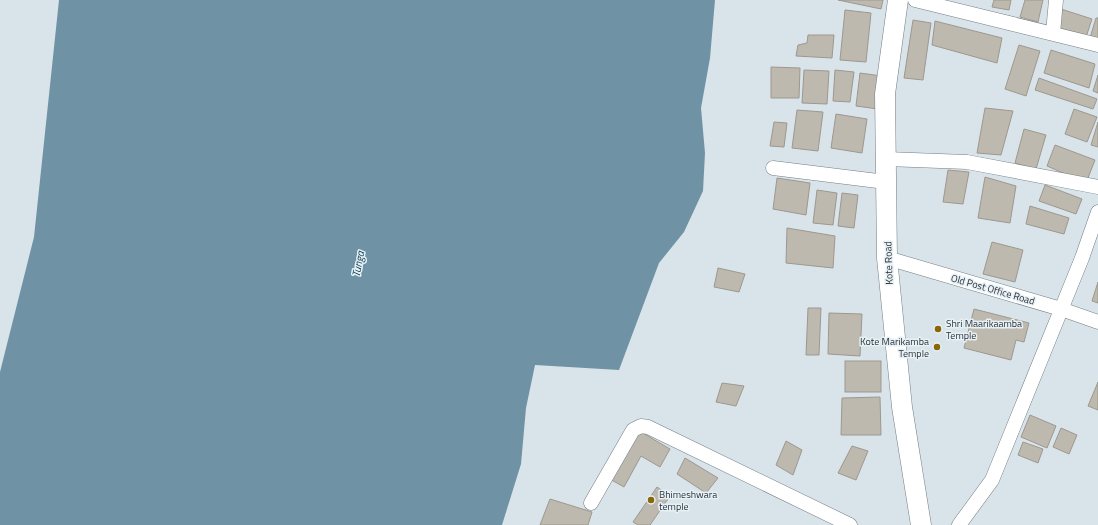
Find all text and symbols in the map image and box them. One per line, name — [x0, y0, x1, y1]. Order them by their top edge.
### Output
street label: Kote Road — [880, 241, 897, 285]
water label: Tunga — [348, 249, 368, 278]
street label: Old Post Office Road — [949, 270, 1037, 309]
place label: Shri Maarikaamba Temple — [946, 316, 1022, 343]
marker: Shri Maarikaamba Temple — [933, 324, 943, 334]
place label: Kote Marikamba Temple — [860, 334, 929, 361]
marker: Kote Marikamba Temple — [932, 342, 942, 352]
place label: Bhimeshwara temple — [659, 487, 717, 514]
marker: Bhimeshwara temple — [646, 495, 656, 505]

